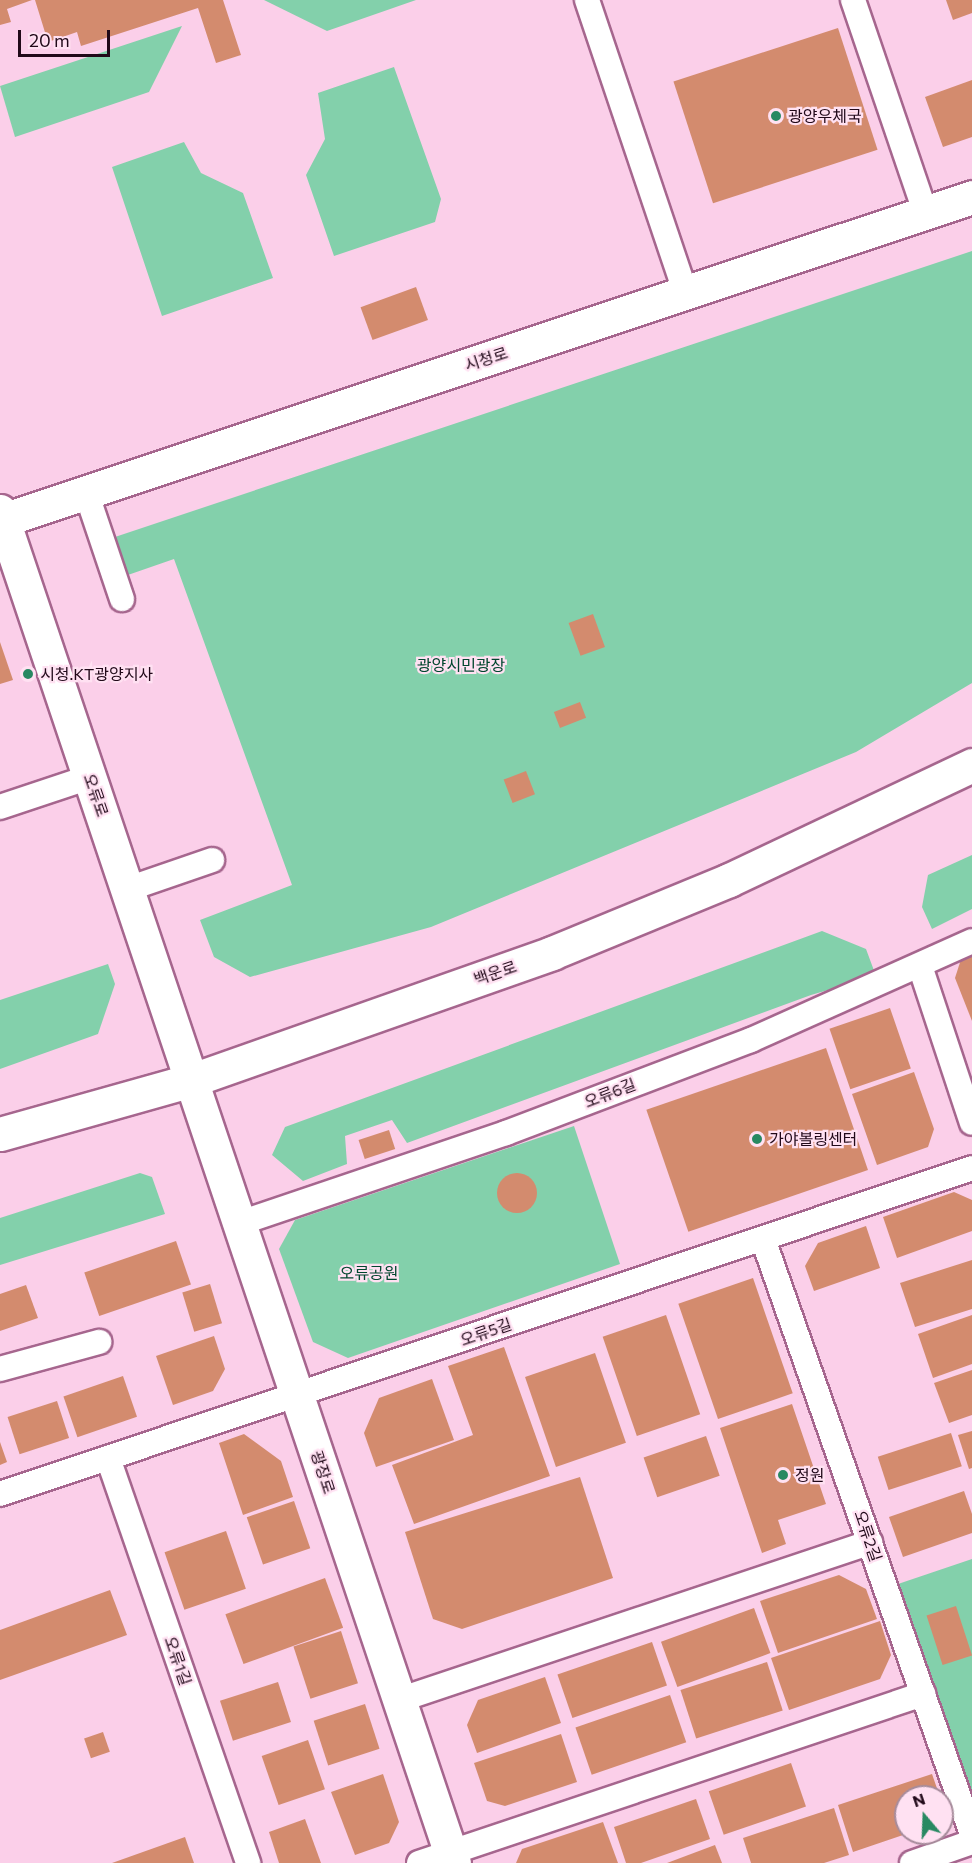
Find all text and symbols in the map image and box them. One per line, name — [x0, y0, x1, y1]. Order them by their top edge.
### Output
scale bar — [21, 18, 112, 56]
text: 20 m — [29, 29, 70, 51]
place label: 광양우체국 — [788, 106, 862, 126]
marker: 광양우체국 — [769, 109, 783, 123]
street label: 시청로 — [462, 343, 510, 375]
park label: 광양시민광장 — [417, 655, 505, 675]
place label: 시청.KT광양지사 — [40, 664, 153, 684]
marker: 시청.KT광양지사 — [21, 667, 35, 681]
street label: 오류로 — [80, 771, 112, 819]
street label: 백운로 — [471, 957, 519, 989]
street label: 오류6길 — [581, 1074, 639, 1112]
place label: 가야볼링센터 — [769, 1129, 857, 1149]
marker: 가야볼링센터 — [750, 1132, 764, 1146]
park label: 오류공원 — [340, 1263, 398, 1283]
street label: 오류5길 — [458, 1314, 514, 1350]
street label: 광장로 — [307, 1448, 339, 1496]
place label: 정원 — [795, 1465, 824, 1485]
marker: 정원 — [776, 1468, 790, 1482]
street label: 오류2길 — [850, 1508, 886, 1564]
street label: 오류1길 — [161, 1634, 195, 1688]
north arrow — [894, 1785, 954, 1845]
text: N — [910, 1788, 927, 1810]

